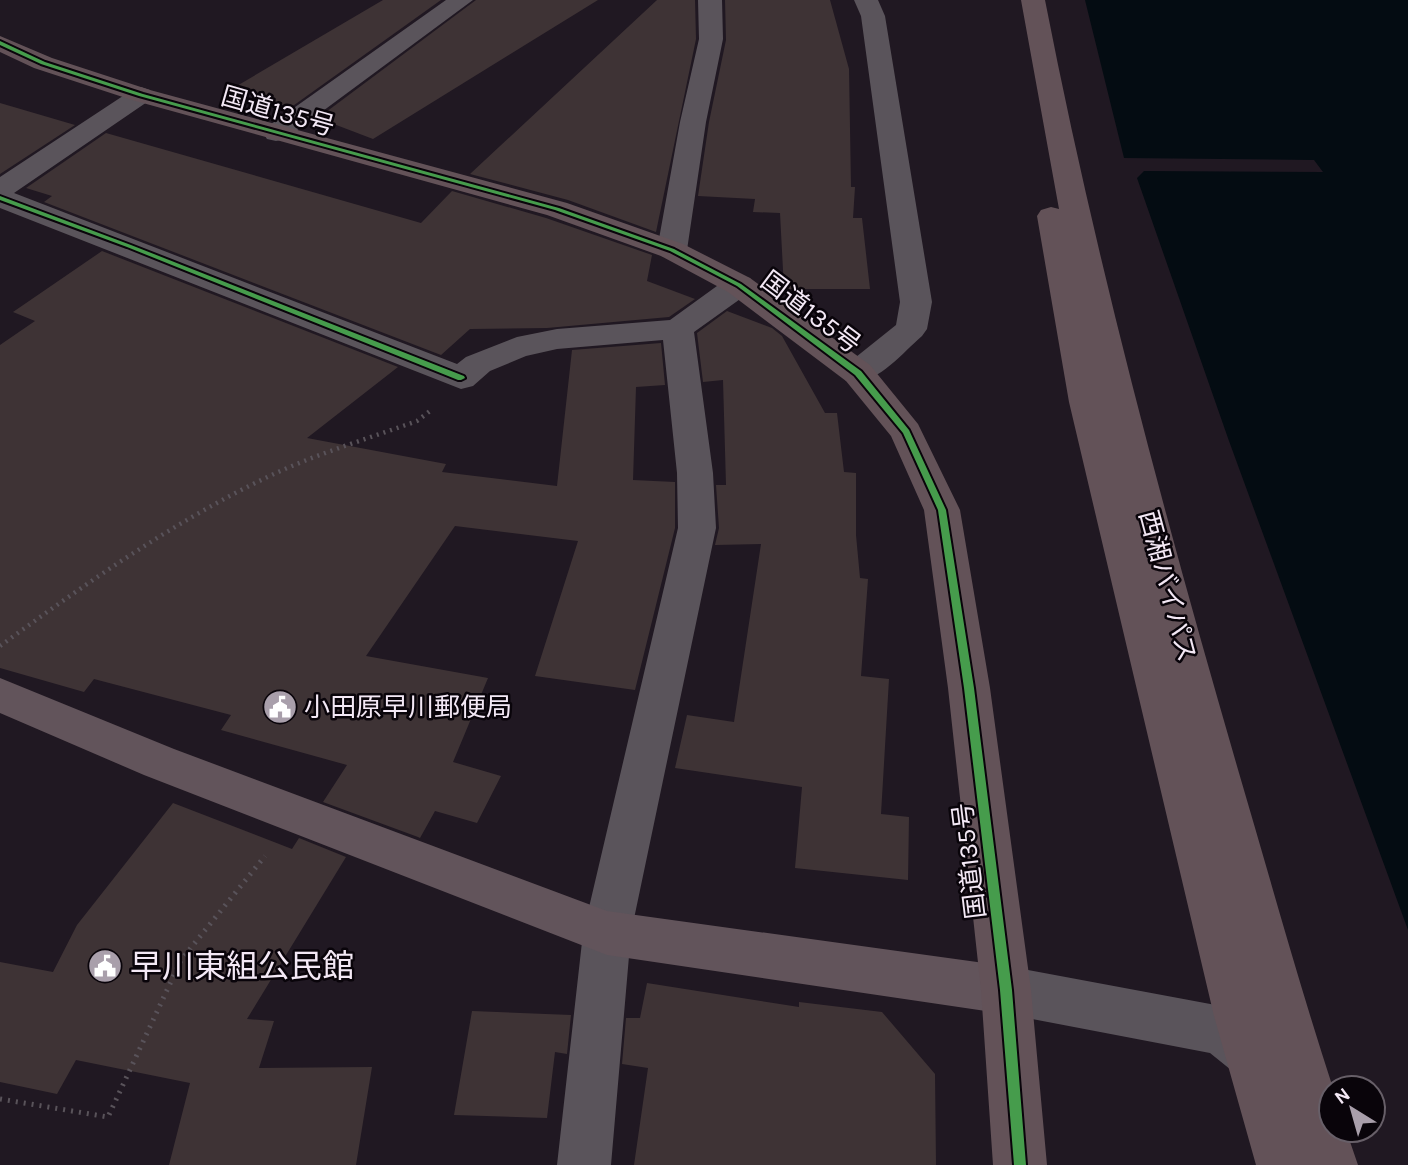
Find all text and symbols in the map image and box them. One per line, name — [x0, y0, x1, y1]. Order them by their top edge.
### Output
street label: 国道135号 — [218, 81, 338, 142]
street label: 国道135号 — [755, 265, 867, 360]
street label: 西湘バイパス — [1132, 507, 1203, 665]
public building icon: 小田原早川郵便局 — [261, 688, 299, 726]
place label: 小田原早川郵便局 — [304, 692, 512, 723]
street label: 国道135号 — [947, 801, 992, 921]
public building icon: 早川東組公民館 — [86, 947, 124, 985]
place label: 早川東組公民館 — [130, 948, 354, 985]
north arrow — [1317, 1074, 1387, 1144]
text: N — [1330, 1083, 1354, 1109]

